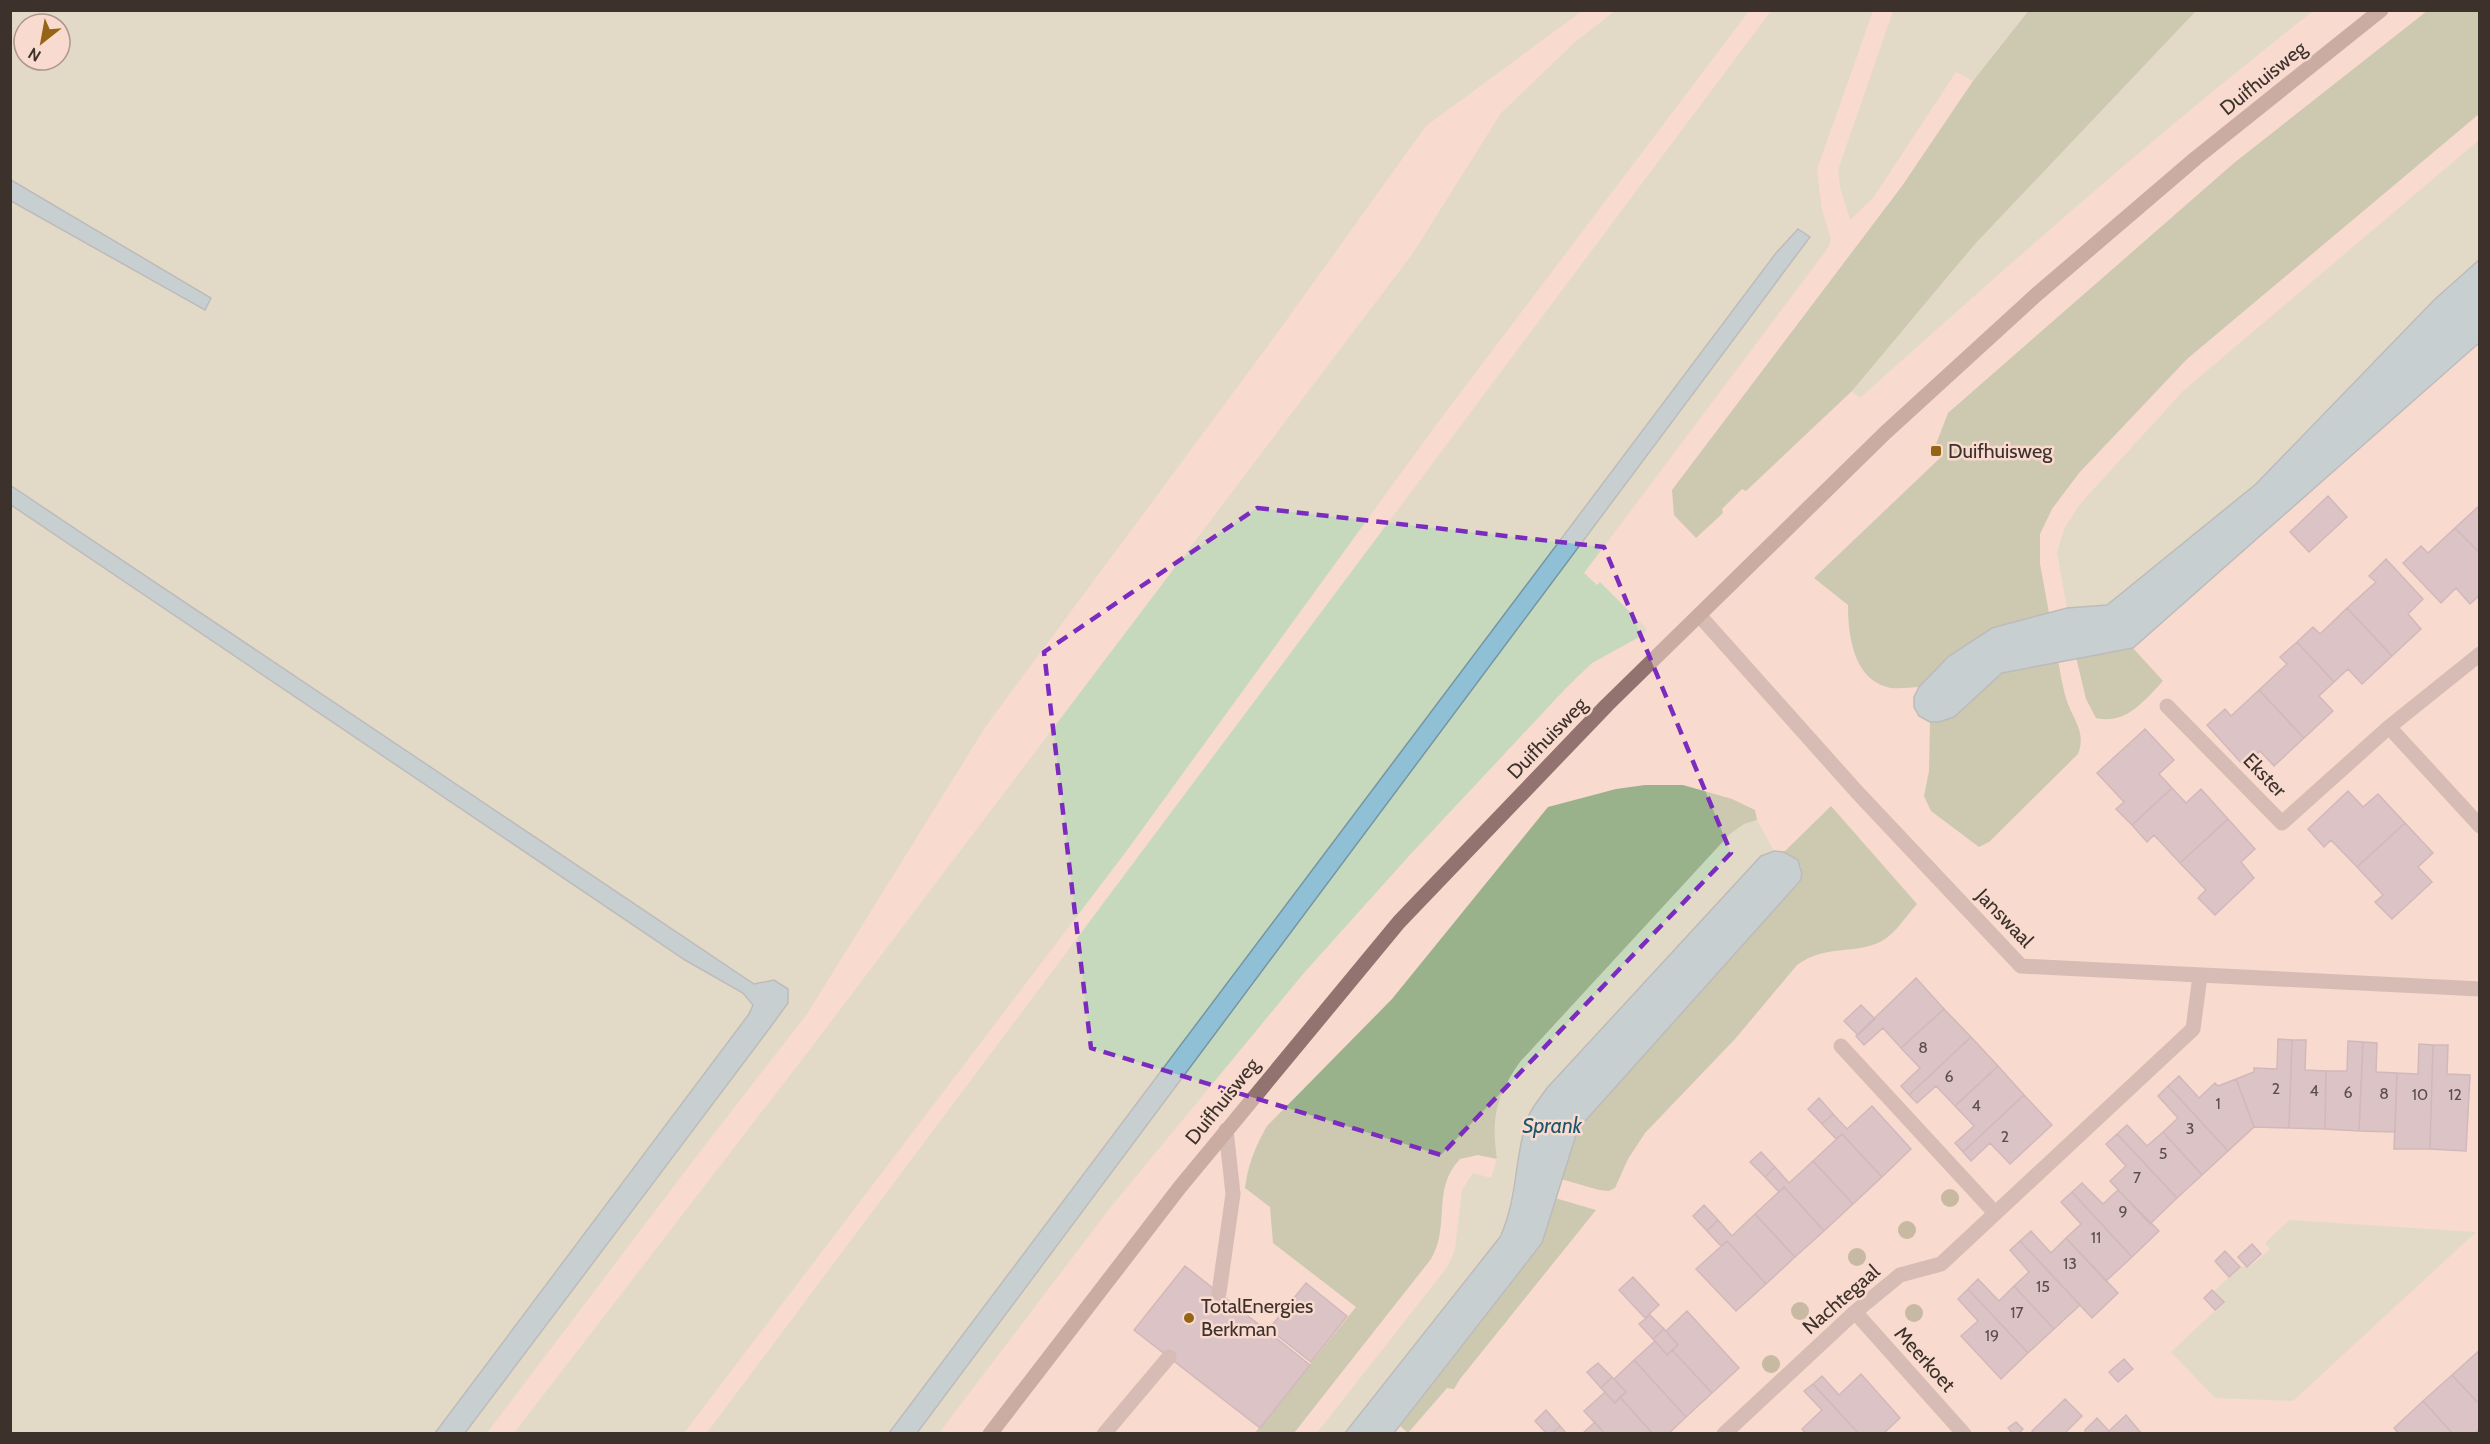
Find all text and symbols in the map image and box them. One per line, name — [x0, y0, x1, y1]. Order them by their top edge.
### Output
north arrow — [12, 12, 72, 72]
street label: Duifhuisweg — [2215, 35, 2312, 120]
text: N — [25, 43, 44, 65]
place label: Duifhuisweg — [1948, 439, 2053, 463]
marker: Duifhuisweg — [1929, 444, 1943, 458]
street label: Duifhuisweg — [1502, 691, 1593, 784]
street label: Ekster — [2238, 748, 2292, 802]
street label: Janswaal — [1971, 883, 2039, 953]
house number: 8 — [1918, 1038, 1928, 1057]
street label: Duifhuisweg — [1180, 1052, 1265, 1149]
house number: 6 — [1944, 1067, 1954, 1086]
house number: 2 — [2272, 1079, 2280, 1098]
house number: 4 — [2309, 1081, 2319, 1100]
house number: 6 — [2343, 1083, 2353, 1102]
house number: 8 — [2379, 1084, 2389, 1103]
house number: 10 — [2412, 1085, 2428, 1104]
house number: 12 — [2448, 1085, 2462, 1104]
house number: 1 — [2215, 1094, 2221, 1113]
house number: 4 — [1971, 1096, 1981, 1115]
water label: Sprank — [1522, 1113, 1583, 1138]
house number: 3 — [2186, 1119, 2194, 1138]
house number: 2 — [2001, 1127, 2009, 1146]
house number: 5 — [2159, 1144, 2167, 1163]
house number: 7 — [2133, 1168, 2141, 1187]
house number: 9 — [2118, 1202, 2128, 1221]
house number: 11 — [2091, 1228, 2101, 1247]
house number: 13 — [2063, 1254, 2077, 1273]
street label: Nachtegaal — [1798, 1259, 1885, 1339]
house number: 15 — [2036, 1277, 2050, 1296]
place label: TotalEnergies Berkman — [1201, 1294, 1313, 1341]
house number: 17 — [2010, 1303, 2024, 1322]
marker: TotalEnergies Berkman — [1182, 1311, 1196, 1325]
street label: Meerkoet — [1890, 1322, 1961, 1397]
house number: 19 — [1985, 1326, 1999, 1345]

